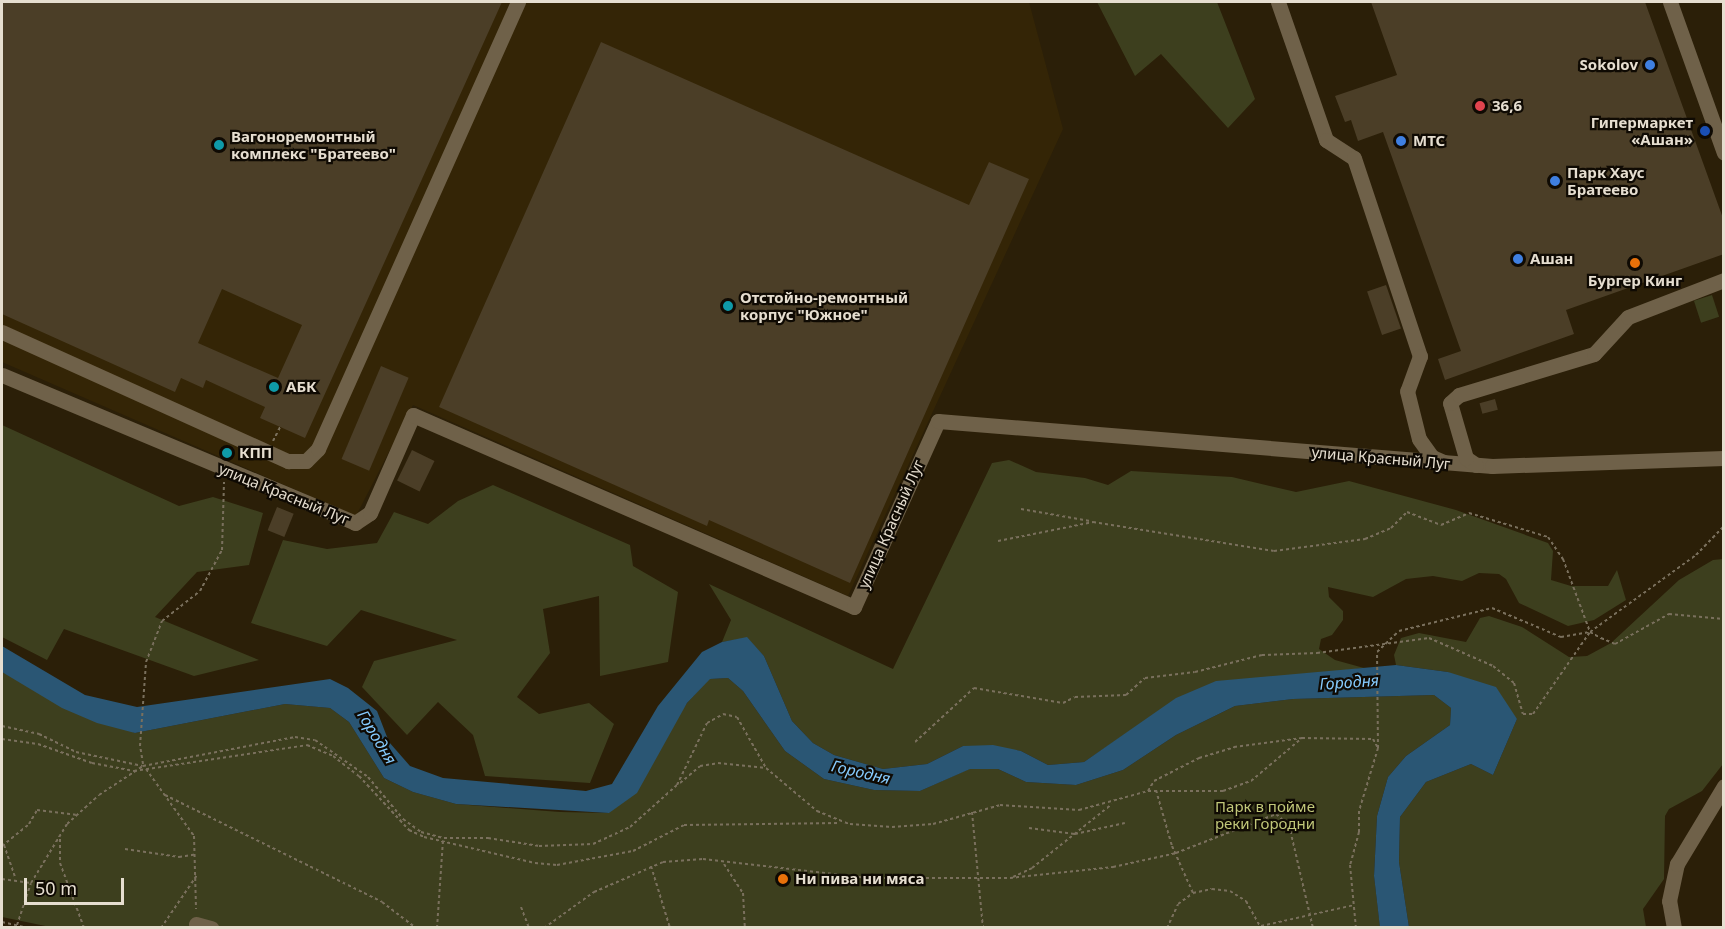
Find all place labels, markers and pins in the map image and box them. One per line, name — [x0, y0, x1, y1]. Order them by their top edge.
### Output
place label: Sokolov — [1580, 56, 1638, 74]
marker: Sokolov — [1643, 58, 1657, 72]
place label: 36,6 — [1492, 97, 1522, 115]
marker: 36,6 — [1473, 99, 1487, 113]
place label: Гипермаркет «Ашан» — [1591, 113, 1693, 148]
marker: Гипермаркет «Ашан» — [1698, 124, 1712, 138]
place label: Вагоноремонтный комплекс "Братеево" — [231, 127, 396, 162]
place label: МТС — [1413, 132, 1445, 150]
marker: МТС — [1394, 134, 1408, 148]
marker: Вагоноремонтный комплекс "Братеево" — [212, 138, 226, 152]
place label: Парк Хаус Братеево — [1567, 163, 1645, 198]
marker: Парк Хаус Братеево — [1548, 174, 1562, 188]
place label: Ашан — [1530, 250, 1573, 268]
marker: Ашан — [1511, 252, 1525, 266]
marker: Бургер Кинг — [1628, 256, 1642, 270]
place label: Бургер Кинг — [1588, 272, 1682, 290]
place label: Отстойно-ремонтный корпус "Южное" — [740, 288, 908, 323]
marker: Отстойно-ремонтный корпус "Южное" — [721, 299, 735, 313]
place label: АБК — [286, 378, 317, 396]
marker: АБК — [267, 380, 281, 394]
place label: КПП — [239, 444, 272, 462]
marker: КПП — [220, 446, 234, 460]
place label: Ни пива ни мяса — [795, 870, 924, 888]
marker: Ни пива ни мяса — [776, 872, 790, 886]

